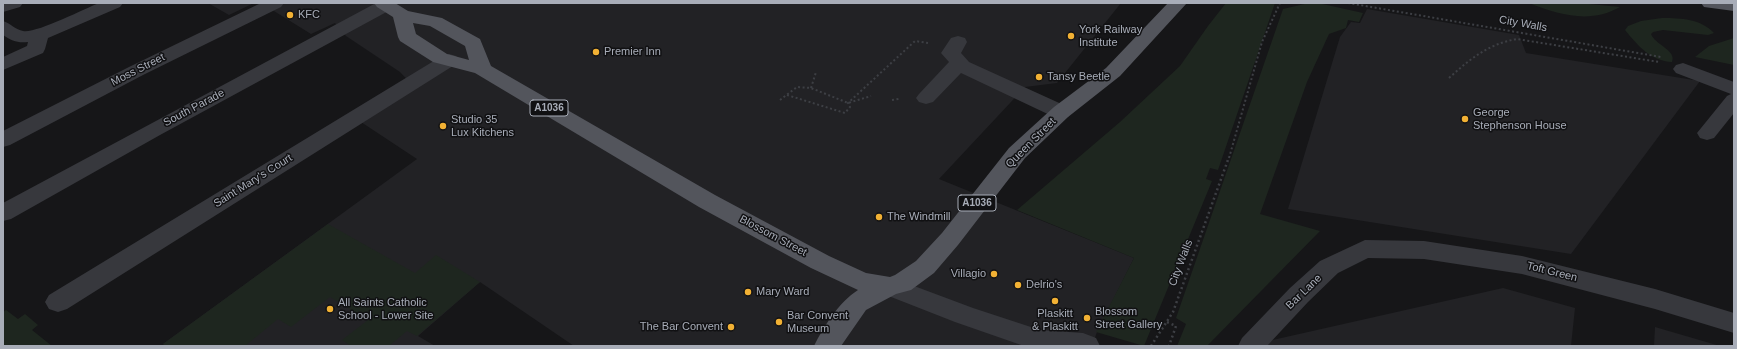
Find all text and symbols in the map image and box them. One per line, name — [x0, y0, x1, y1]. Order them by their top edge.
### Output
place label: KFC — [298, 8, 320, 22]
marker: KFC — [285, 10, 295, 20]
street label: City Walls — [1498, 13, 1548, 35]
place label: York Railway Institute — [1079, 23, 1142, 49]
marker: York Railway Institute — [1066, 31, 1076, 41]
place label: Premier Inn — [604, 45, 661, 59]
marker: Premier Inn — [591, 47, 601, 57]
street label: Moss Street — [109, 51, 167, 89]
place label: Tansy Beetle — [1047, 70, 1110, 84]
marker: Tansy Beetle — [1034, 72, 1044, 82]
street label: South Parade — [161, 86, 227, 130]
road number: A1036 — [530, 100, 568, 116]
place label: George Stephenson House — [1473, 106, 1567, 132]
place label: Studio 35 Lux Kitchens — [451, 113, 514, 139]
marker: George Stephenson House — [1460, 114, 1470, 124]
street label: Queen Street — [1003, 115, 1059, 171]
marker: Studio 35 Lux Kitchens — [438, 121, 448, 131]
street label: Saint Mary's Court — [211, 152, 295, 210]
road number: A1036 — [958, 195, 996, 211]
place label: The Windmill — [887, 210, 951, 224]
marker: The Windmill — [874, 212, 884, 222]
street label: Blossom Street — [737, 213, 809, 259]
street label: City Walls — [1166, 238, 1196, 288]
street label: Toft Green — [1525, 259, 1579, 285]
place label: Villagio — [951, 267, 986, 281]
marker: Villagio — [989, 269, 999, 279]
street label: Bar Lane — [1283, 272, 1325, 312]
place label: Delrio's — [1026, 278, 1062, 292]
marker: Delrio's — [1013, 280, 1023, 290]
place label: Mary Ward — [756, 285, 809, 299]
marker: Mary Ward — [743, 287, 753, 297]
place label: All Saints Catholic School - Lower Site — [338, 296, 433, 322]
marker: Plaskitt & Plaskitt — [1050, 296, 1060, 306]
marker: All Saints Catholic School - Lower Site — [325, 304, 335, 314]
place label: Blossom Street Gallery — [1095, 305, 1162, 331]
place label: Plaskitt & Plaskitt — [1032, 307, 1078, 333]
place label: Bar Convent Museum — [787, 309, 848, 335]
marker: Blossom Street Gallery — [1082, 313, 1092, 323]
marker: Bar Convent Museum — [774, 317, 784, 327]
place label: The Bar Convent — [640, 320, 723, 334]
marker: The Bar Convent — [726, 322, 736, 332]

